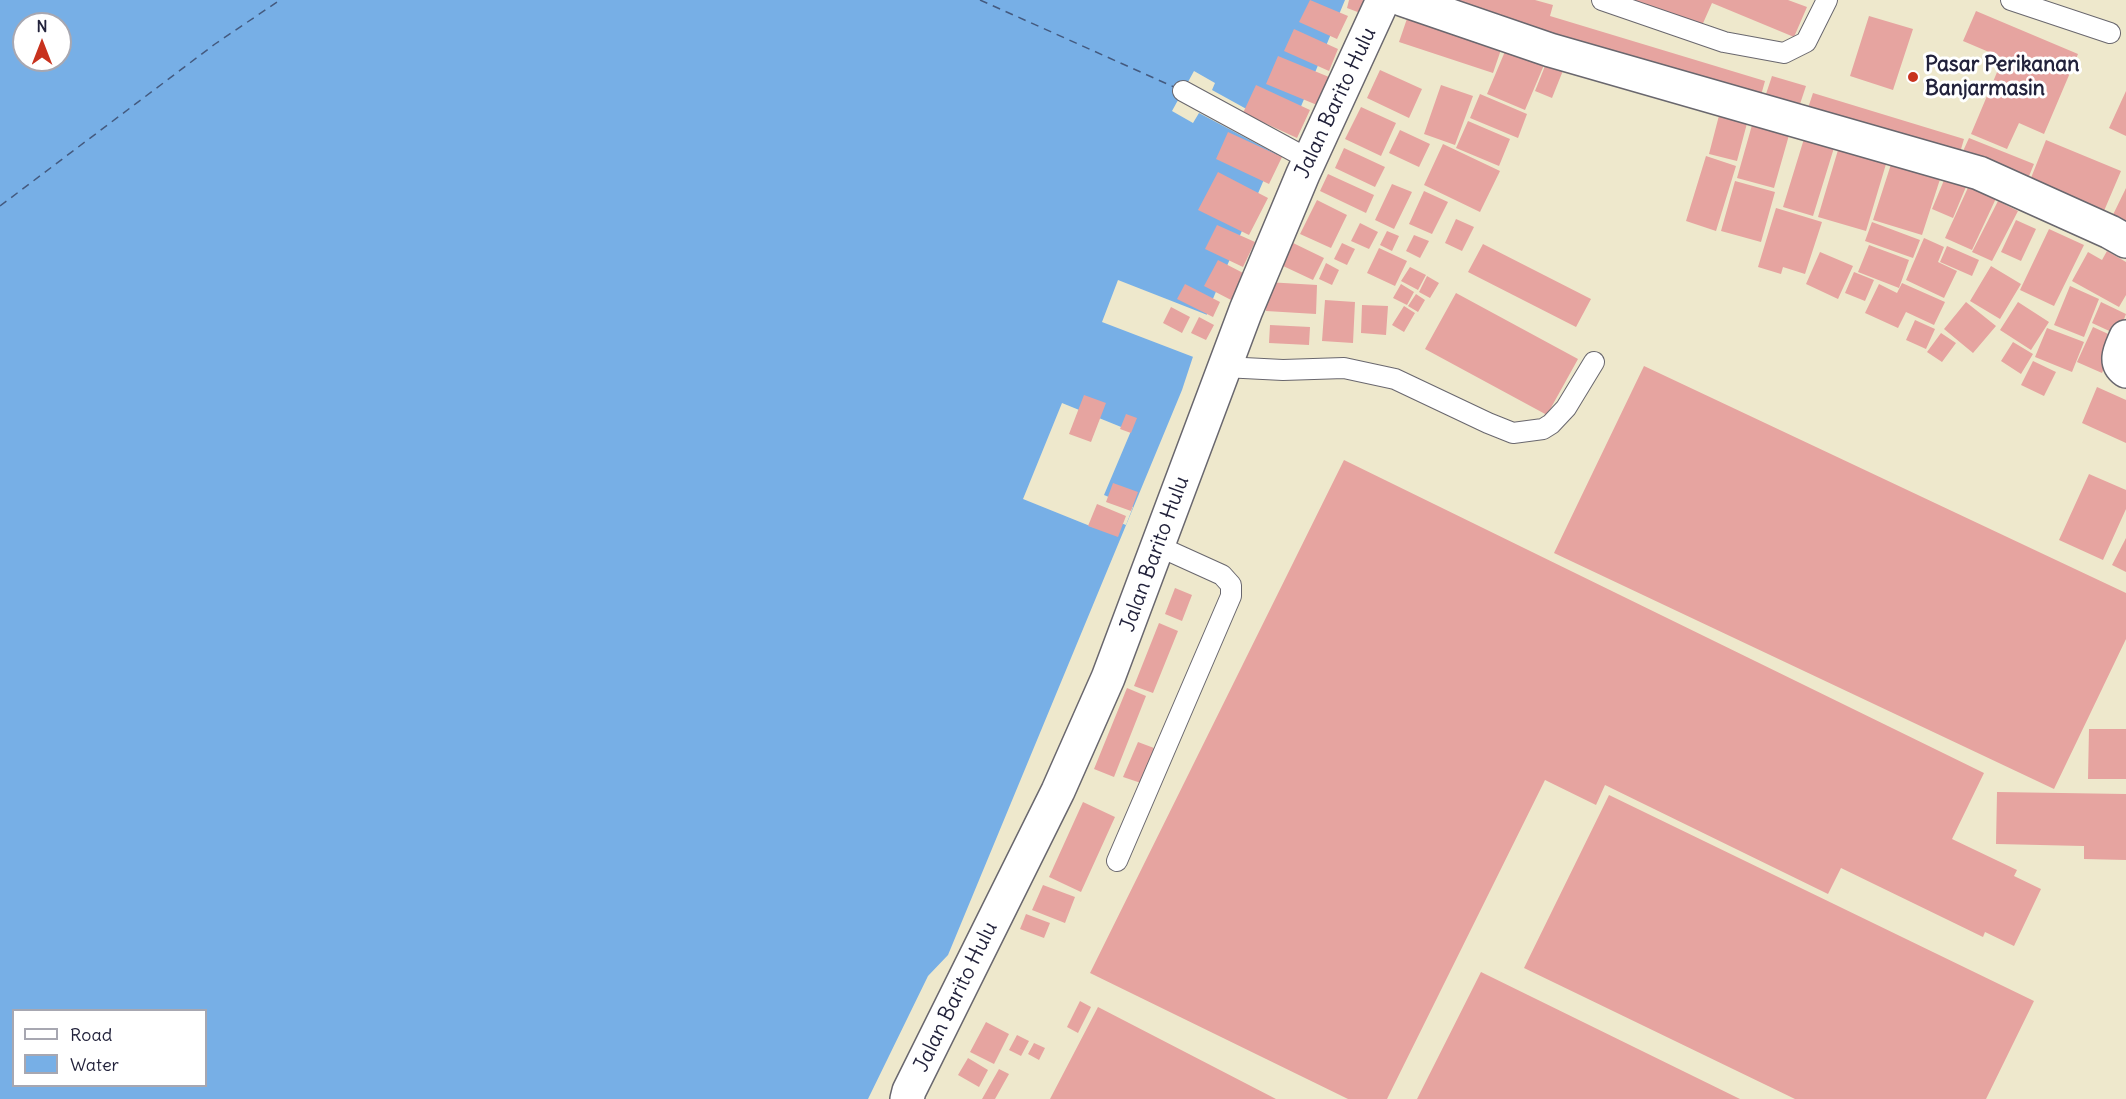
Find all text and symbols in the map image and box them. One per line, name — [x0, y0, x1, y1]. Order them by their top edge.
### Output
north arrow — [12, 12, 72, 72]
text: N — [36, 16, 48, 36]
street label: Jalan Barito Hulu — [1290, 24, 1382, 182]
place label: Pasar Perikanan Banjarmasin — [1925, 52, 2079, 102]
marker: Pasar Perikanan Banjarmasin — [1906, 70, 1920, 84]
street label: Jalan Barito Hulu — [1115, 473, 1195, 635]
street label: Jalan Barito Hulu — [909, 918, 1003, 1076]
legend — [12, 1009, 207, 1087]
text: Road — [70, 1023, 112, 1046]
text: Water — [70, 1053, 119, 1076]

